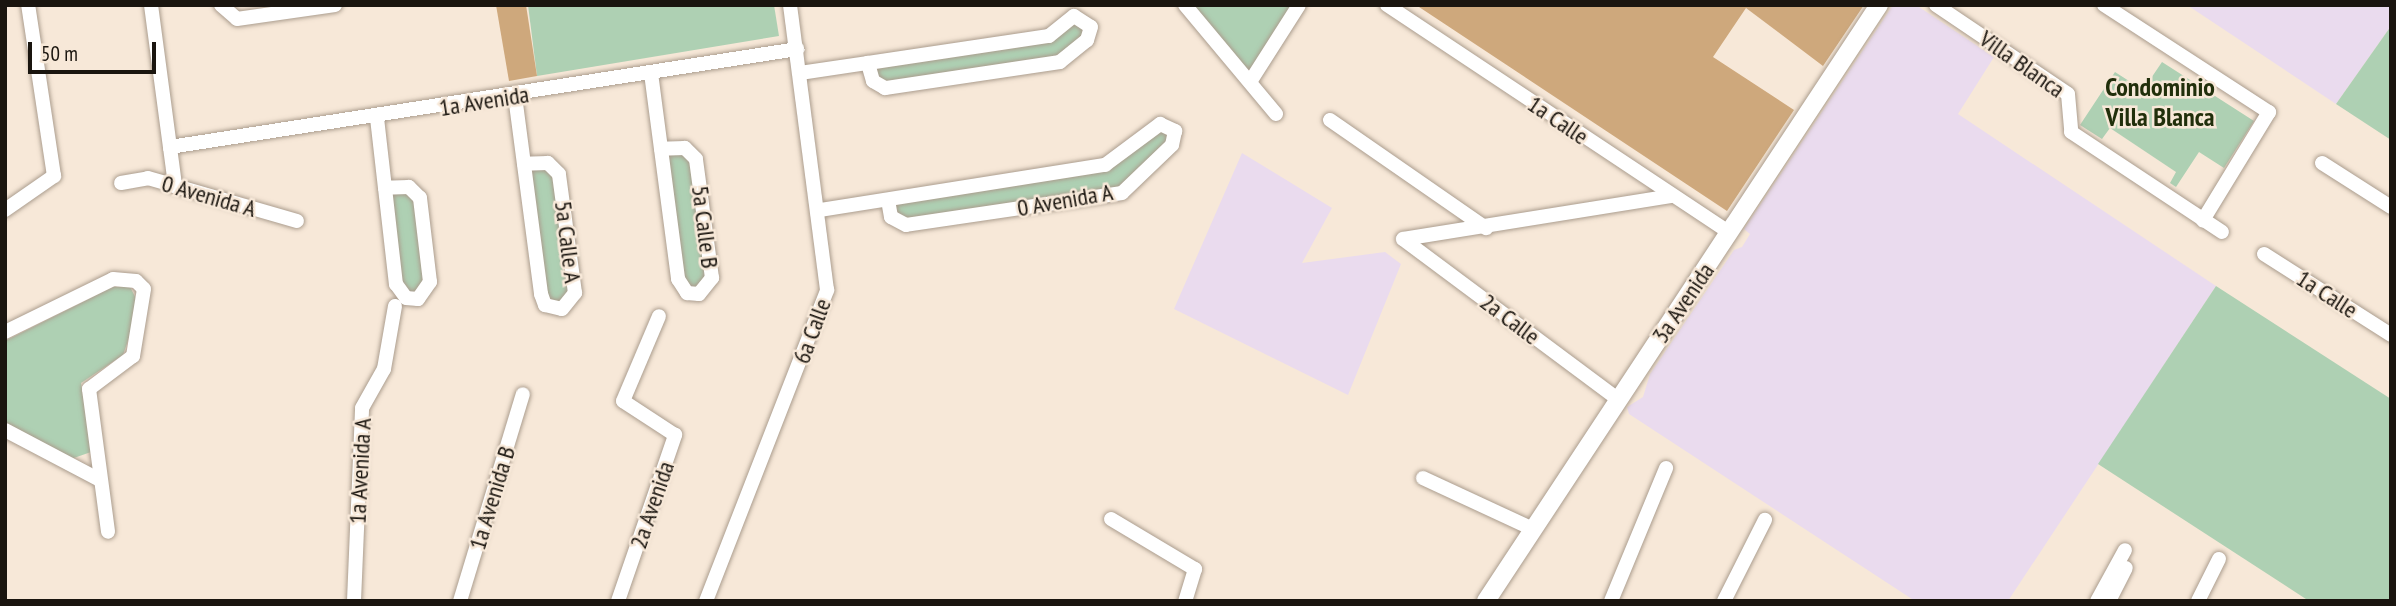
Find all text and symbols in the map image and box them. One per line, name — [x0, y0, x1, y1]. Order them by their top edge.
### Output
street label: Villa Blanca — [1974, 24, 2070, 104]
scale bar — [32, 28, 159, 72]
text: 50 m — [41, 40, 78, 67]
district label: Condominio Villa Blanca — [2105, 71, 2215, 132]
street label: 1a Avenida — [437, 80, 531, 122]
street label: 1a Calle — [1522, 89, 1594, 151]
street label: 0 Avenida A — [158, 169, 260, 223]
street label: 0 Avenida A — [1014, 177, 1116, 223]
street label: 5a Calle B — [686, 184, 724, 270]
street label: 5a Calle A — [549, 199, 587, 285]
street label: 3a Avenida — [1646, 257, 1720, 349]
street label: 1a Calle — [2291, 264, 2363, 324]
street label: 2a Calle — [1475, 287, 1545, 351]
street label: 6a Calle — [787, 295, 837, 367]
street label: 1a Avenida A — [343, 417, 377, 525]
street label: 1a Avenida B — [463, 442, 521, 554]
street label: 2a Avenida — [624, 457, 680, 553]

